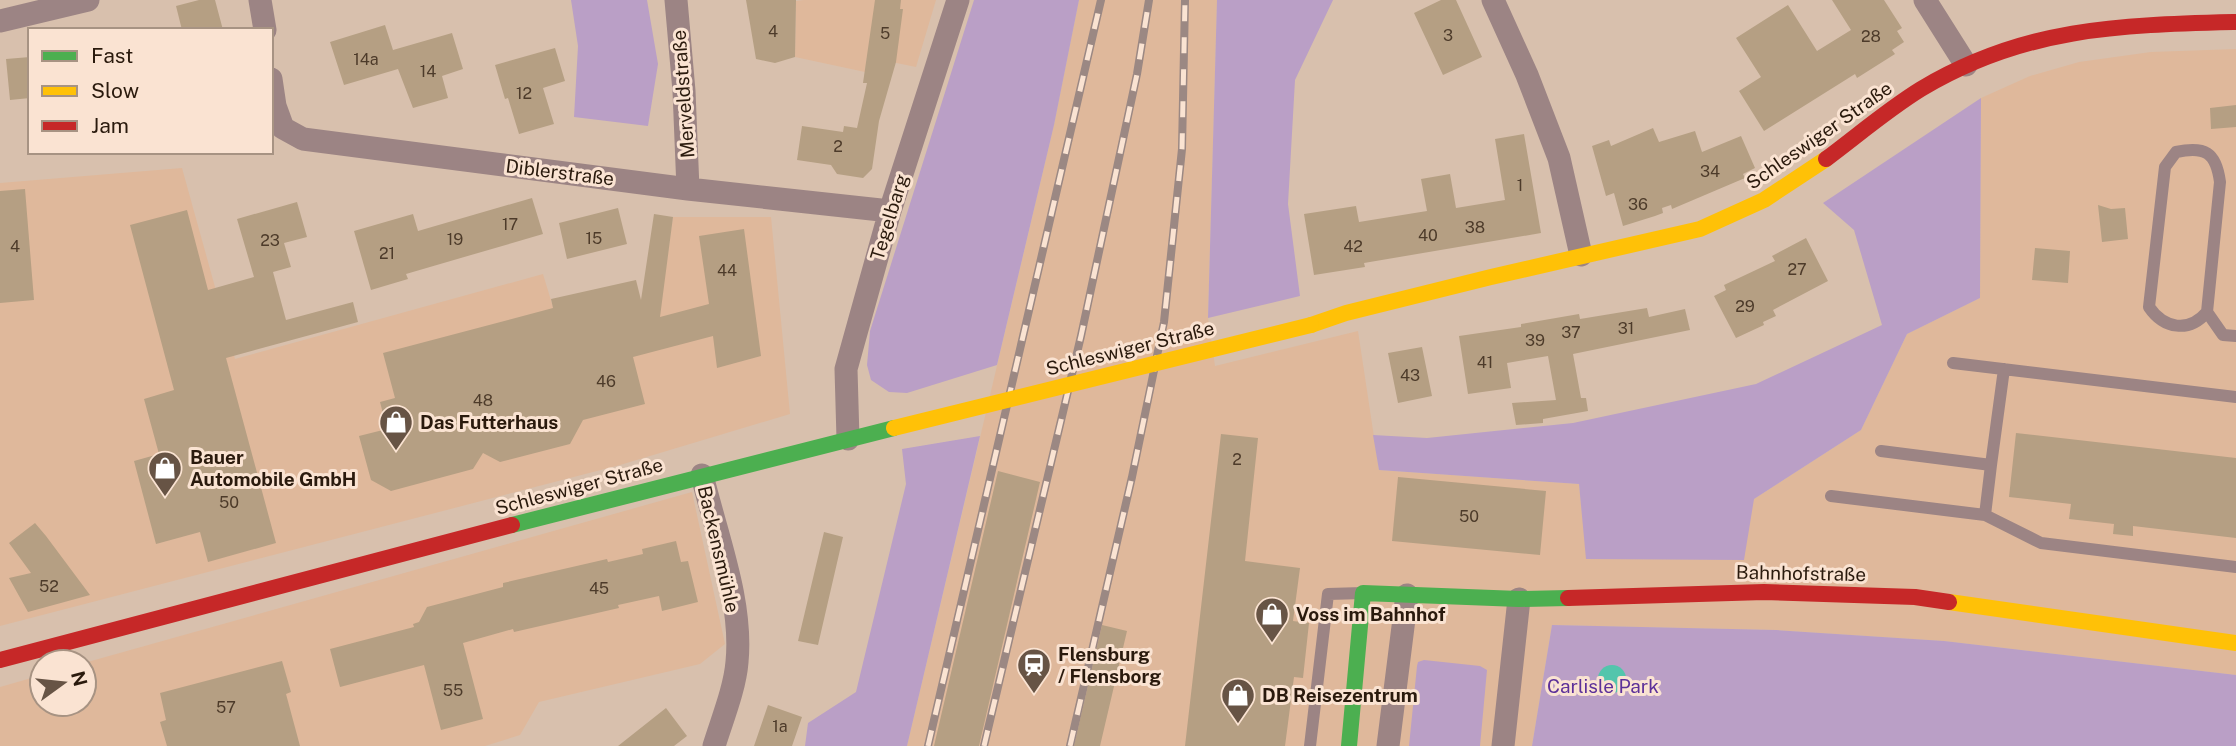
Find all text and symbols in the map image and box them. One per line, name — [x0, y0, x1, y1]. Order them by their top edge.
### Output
house number: 4 — [768, 22, 778, 41]
house number: 5 — [880, 24, 890, 43]
house number: 3 — [1443, 26, 1453, 45]
house number: 28 — [1861, 27, 1881, 46]
legend — [28, 28, 273, 154]
street label: Merveldstraße — [668, 29, 698, 159]
text: Fast — [91, 43, 133, 68]
house number: 14a — [353, 50, 379, 69]
house number: 14 — [420, 62, 436, 81]
street label: Schleswiger Straße — [1742, 77, 1896, 193]
text: Slow — [91, 78, 139, 103]
house number: 12 — [516, 84, 532, 103]
text: Jam — [91, 113, 129, 138]
house number: 2 — [833, 137, 843, 156]
street label: Diblerstraße — [505, 154, 615, 190]
house number: 34 — [1700, 162, 1720, 181]
street label: Tegelbarg — [865, 171, 913, 263]
house number: 1 — [1517, 176, 1523, 195]
house number: 36 — [1628, 195, 1648, 214]
house number: 17 — [502, 215, 518, 234]
house number: 38 — [1465, 218, 1485, 237]
house number: 40 — [1418, 226, 1438, 245]
house number: 15 — [586, 229, 602, 248]
house number: 19 — [447, 230, 463, 249]
house number: 23 — [260, 231, 280, 250]
house number: 4 — [10, 237, 20, 256]
house number: 42 — [1343, 237, 1363, 256]
house number: 21 — [379, 244, 395, 263]
house number: 27 — [1787, 260, 1807, 279]
house number: 44 — [717, 261, 737, 280]
house number: 29 — [1735, 297, 1755, 316]
street label: Schleswiger Straße — [1044, 316, 1216, 380]
house number: 31 — [1618, 319, 1634, 338]
house number: 37 — [1561, 323, 1581, 342]
house number: 39 — [1525, 331, 1545, 350]
house number: 41 — [1477, 353, 1493, 372]
house number: 43 — [1400, 366, 1420, 385]
house number: 46 — [596, 372, 616, 391]
house number: 48 — [473, 391, 493, 410]
shop icon: Das Futterhaus — [377, 403, 415, 452]
place label: Das Futterhaus — [420, 411, 558, 433]
place label: Bauer Automobile GmbH — [190, 446, 356, 490]
shop icon: Bauer Automobile GmbH — [146, 449, 184, 498]
house number: 2 — [1232, 450, 1242, 469]
street label: Schleswiger Straße — [493, 453, 665, 519]
street label: Backensmühle — [694, 483, 744, 615]
house number: 50 — [219, 493, 239, 512]
house number: 50 — [1459, 507, 1479, 526]
street label: Bahnhofstraße — [1736, 561, 1866, 585]
house number: 52 — [39, 577, 59, 596]
house number: 45 — [589, 579, 609, 598]
shop icon: Voss im Bahnhof — [1253, 595, 1291, 644]
place label: Voss im Bahnhof — [1296, 603, 1446, 625]
place label: Flensburg / Flensborg — [1058, 643, 1161, 687]
station icon: Flensburg / Flensborg — [1015, 646, 1053, 695]
north arrow — [28, 648, 98, 718]
text: N — [67, 669, 92, 689]
park label: Carlisle Park — [1547, 675, 1659, 697]
shop icon: DB Reisezentrum — [1219, 676, 1257, 725]
house number: 55 — [443, 681, 463, 700]
place label: DB Reisezentrum — [1262, 684, 1418, 706]
house number: 57 — [216, 698, 236, 717]
house number: 1a — [772, 717, 788, 736]

